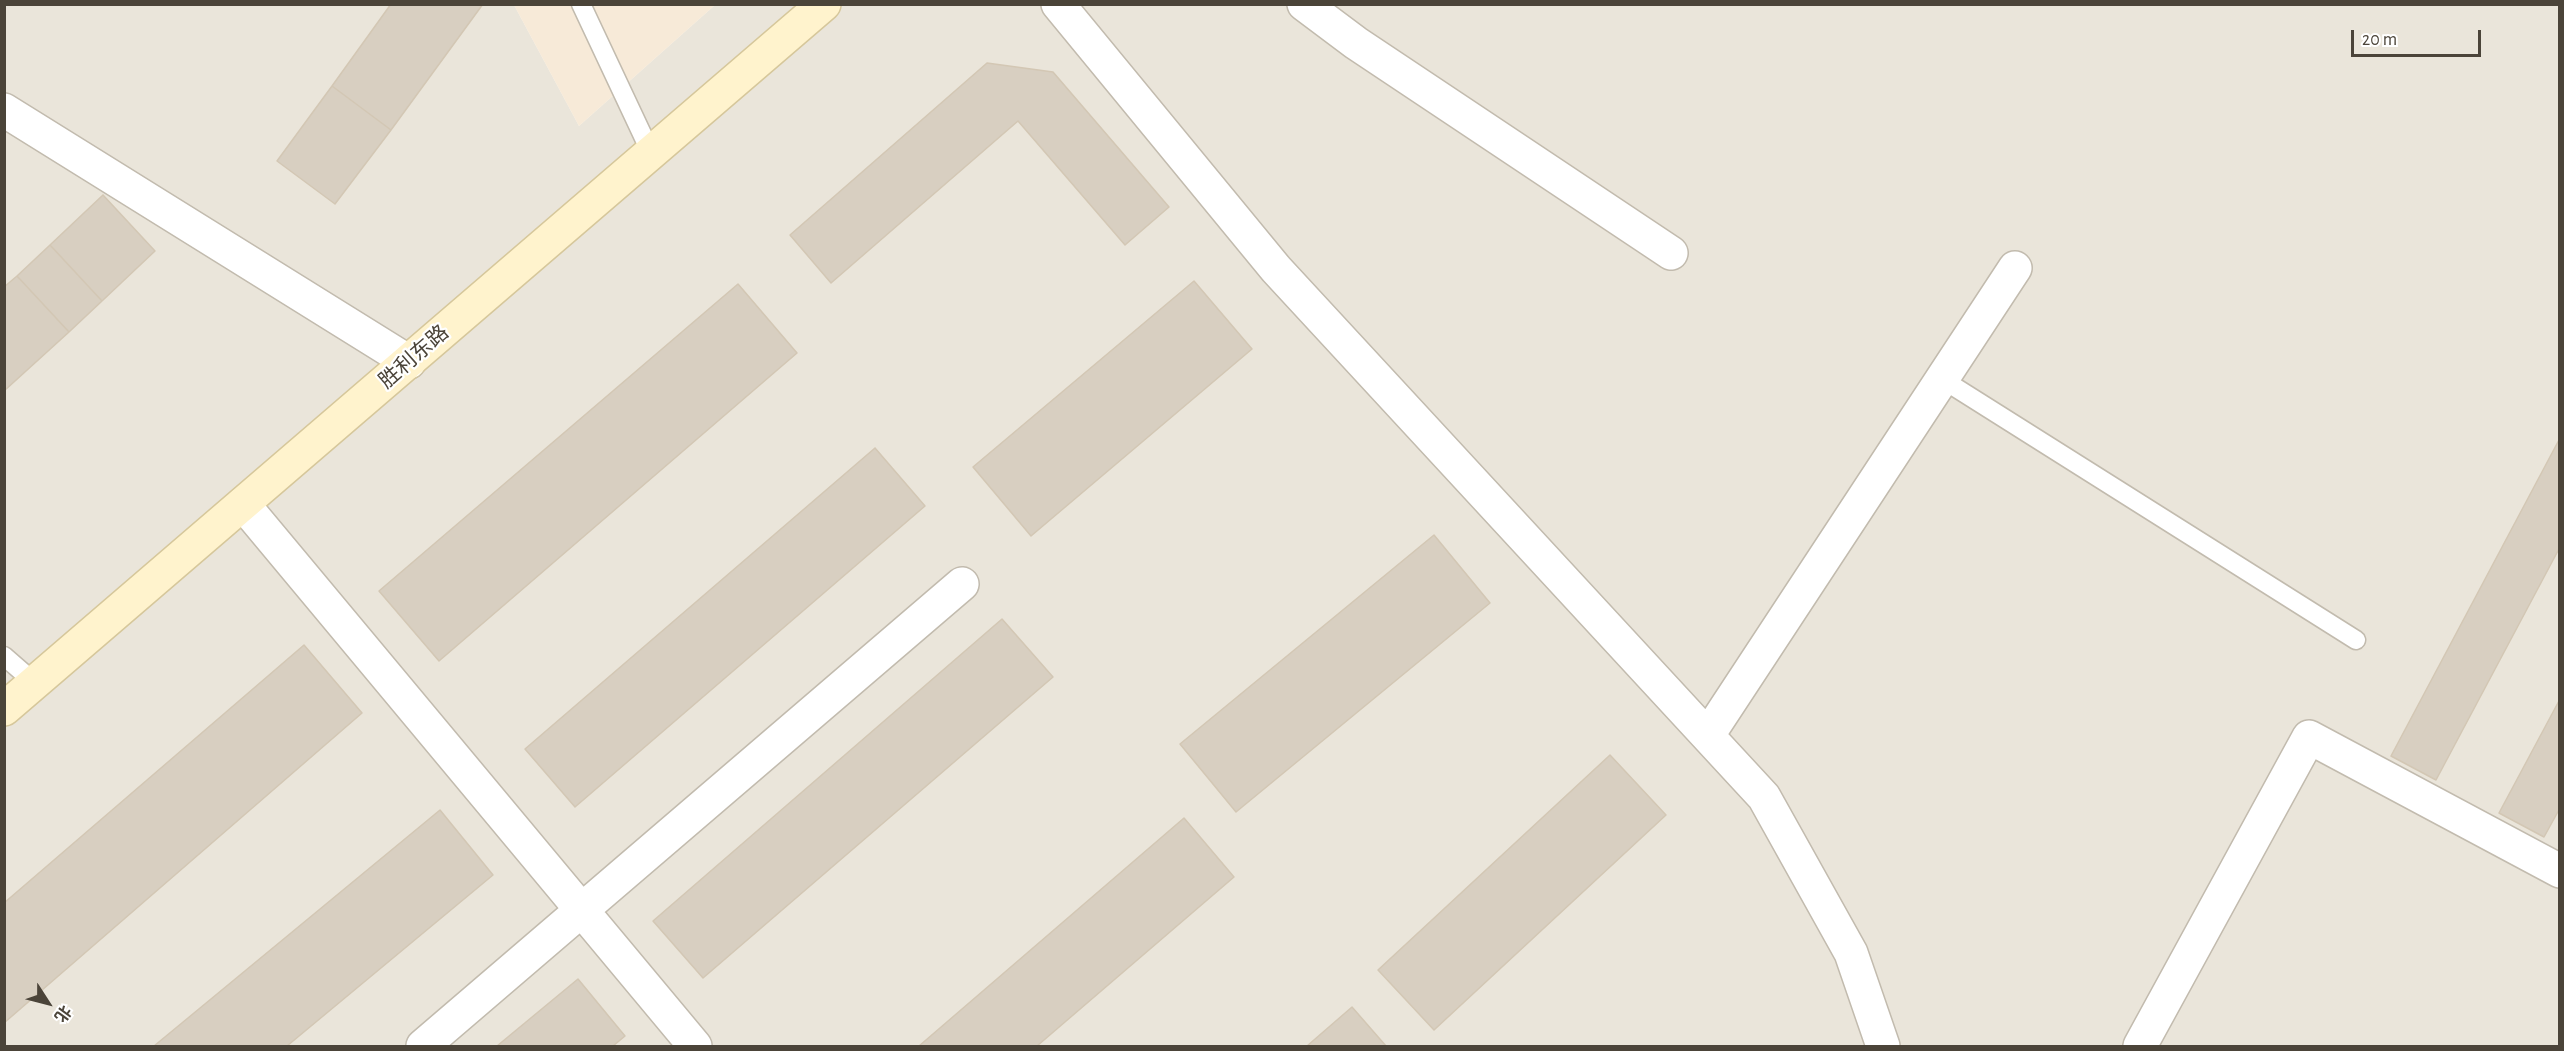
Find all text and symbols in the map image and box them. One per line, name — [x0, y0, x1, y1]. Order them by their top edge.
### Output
scale bar — [2354, 18, 2484, 56]
text: 20 m — [2362, 31, 2397, 49]
street label: 胜利东路 — [374, 320, 454, 394]
north arrow — [18, 973, 78, 1033]
text: 北 — [51, 1002, 74, 1025]

